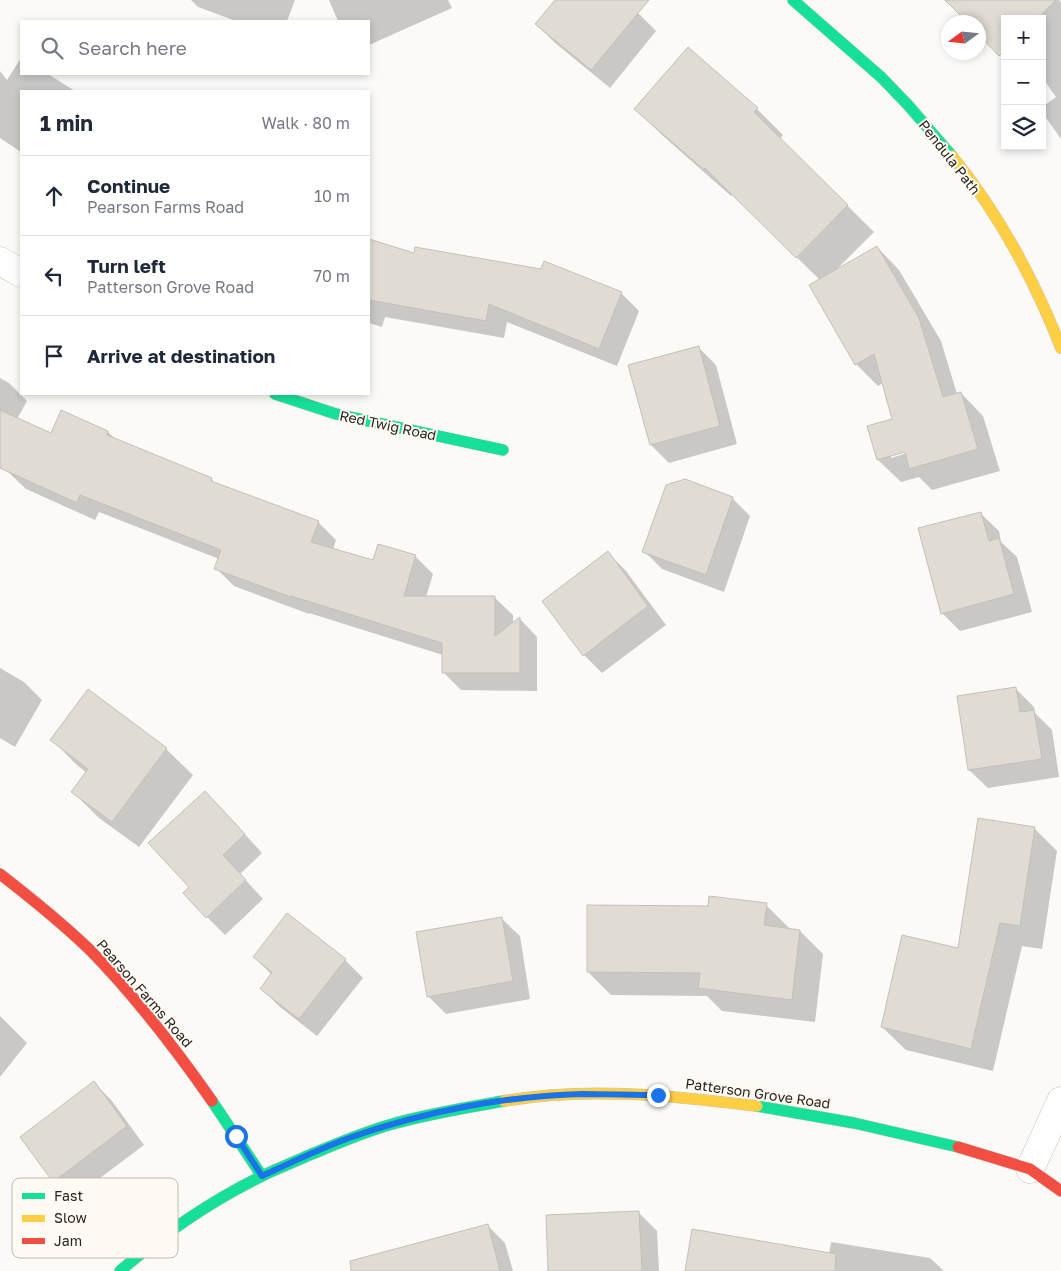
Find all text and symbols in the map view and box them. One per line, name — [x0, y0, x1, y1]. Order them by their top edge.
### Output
north arrow — [941, 15, 986, 60]
map controls — [1001, 15, 1046, 150]
button: + — [1001, 15, 1046, 60]
search box — [20, 20, 370, 75]
icon: search — [38, 34, 66, 62]
text: Search here — [78, 36, 187, 59]
button: − — [1001, 60, 1046, 105]
button: layers — [1001, 105, 1046, 150]
text: 1 min — [40, 110, 93, 136]
text: Walk · 80 m — [261, 113, 350, 133]
street label: Pendula Path — [916, 116, 984, 198]
text: Continue — [87, 174, 170, 197]
icon: ahead — [40, 182, 68, 210]
text: 10 m — [314, 186, 350, 206]
text: Pearson Farms Road — [87, 197, 244, 217]
text: Turn left — [87, 254, 166, 277]
icon: left — [40, 262, 68, 290]
text: 70 m — [313, 266, 350, 286]
text: Patterson Grove Road — [87, 277, 254, 297]
icon: arrive — [40, 342, 68, 370]
text: Arrive at destination — [87, 344, 275, 367]
street label: Red Twig Road — [338, 406, 438, 444]
street label: Pearson Farms Road — [93, 936, 197, 1050]
street label: Patterson Grove Road — [684, 1074, 832, 1112]
route end — [647, 1084, 670, 1107]
route start — [225, 1125, 248, 1148]
legend — [12, 1178, 178, 1258]
text: Fast — [54, 1187, 83, 1204]
text: Slow — [54, 1209, 87, 1226]
text: Jam — [54, 1232, 82, 1249]

